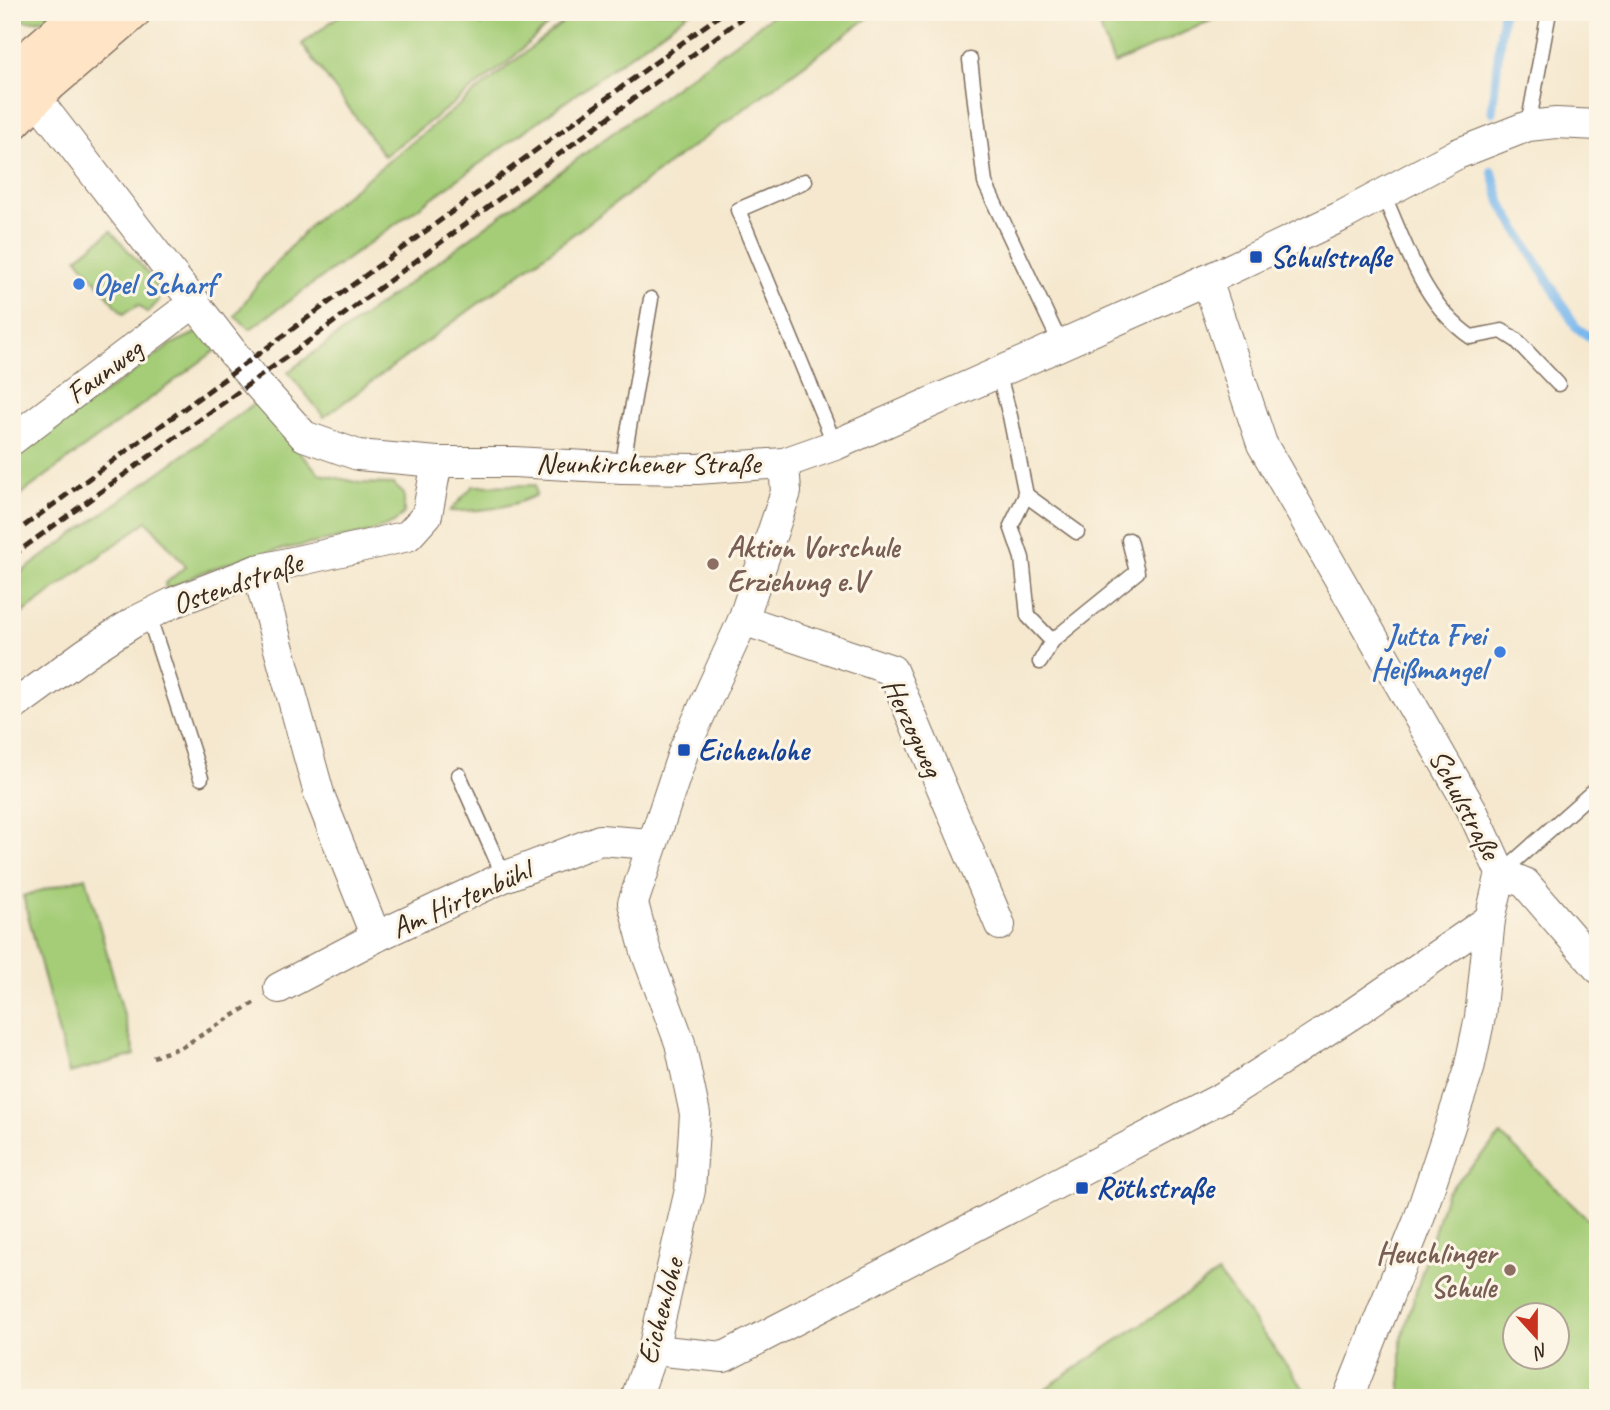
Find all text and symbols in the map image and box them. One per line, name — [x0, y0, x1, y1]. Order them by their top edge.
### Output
place label: Schulstraße — [1270, 238, 1394, 276]
marker: Schulstraße — [1248, 249, 1264, 265]
place label: Opel Scharf — [93, 265, 222, 303]
marker: Opel Scharf — [71, 276, 87, 292]
street label: Faunweg — [58, 328, 152, 412]
street label: Neunkirchener Straße — [536, 444, 763, 482]
place label: Aktion Vorschule Erziehung e.V — [727, 528, 901, 600]
street label: Ostendstraße — [167, 542, 309, 623]
marker: Aktion Vorschule Erziehung e.V — [705, 556, 721, 572]
place label: Jutta Frei Heißmangel — [1370, 616, 1492, 688]
marker: Jutta Frei Heißmangel — [1492, 644, 1508, 660]
street label: Herzogweg — [874, 672, 953, 784]
place label: Eichenlohe — [698, 731, 812, 769]
marker: Eichenlohe — [676, 742, 692, 758]
street label: Schulstraße — [1420, 742, 1511, 867]
street label: Am Hirtenbühl — [385, 849, 541, 947]
place label: Röthstraße — [1096, 1169, 1216, 1207]
marker: Röthstraße — [1074, 1180, 1090, 1196]
place label: Heuchlinger Schule — [1376, 1234, 1499, 1306]
street label: Eichenlohe — [628, 1252, 693, 1368]
marker: Heuchlinger Schule — [1502, 1262, 1518, 1278]
north arrow — [1502, 1302, 1572, 1372]
text: N — [1529, 1338, 1552, 1365]

